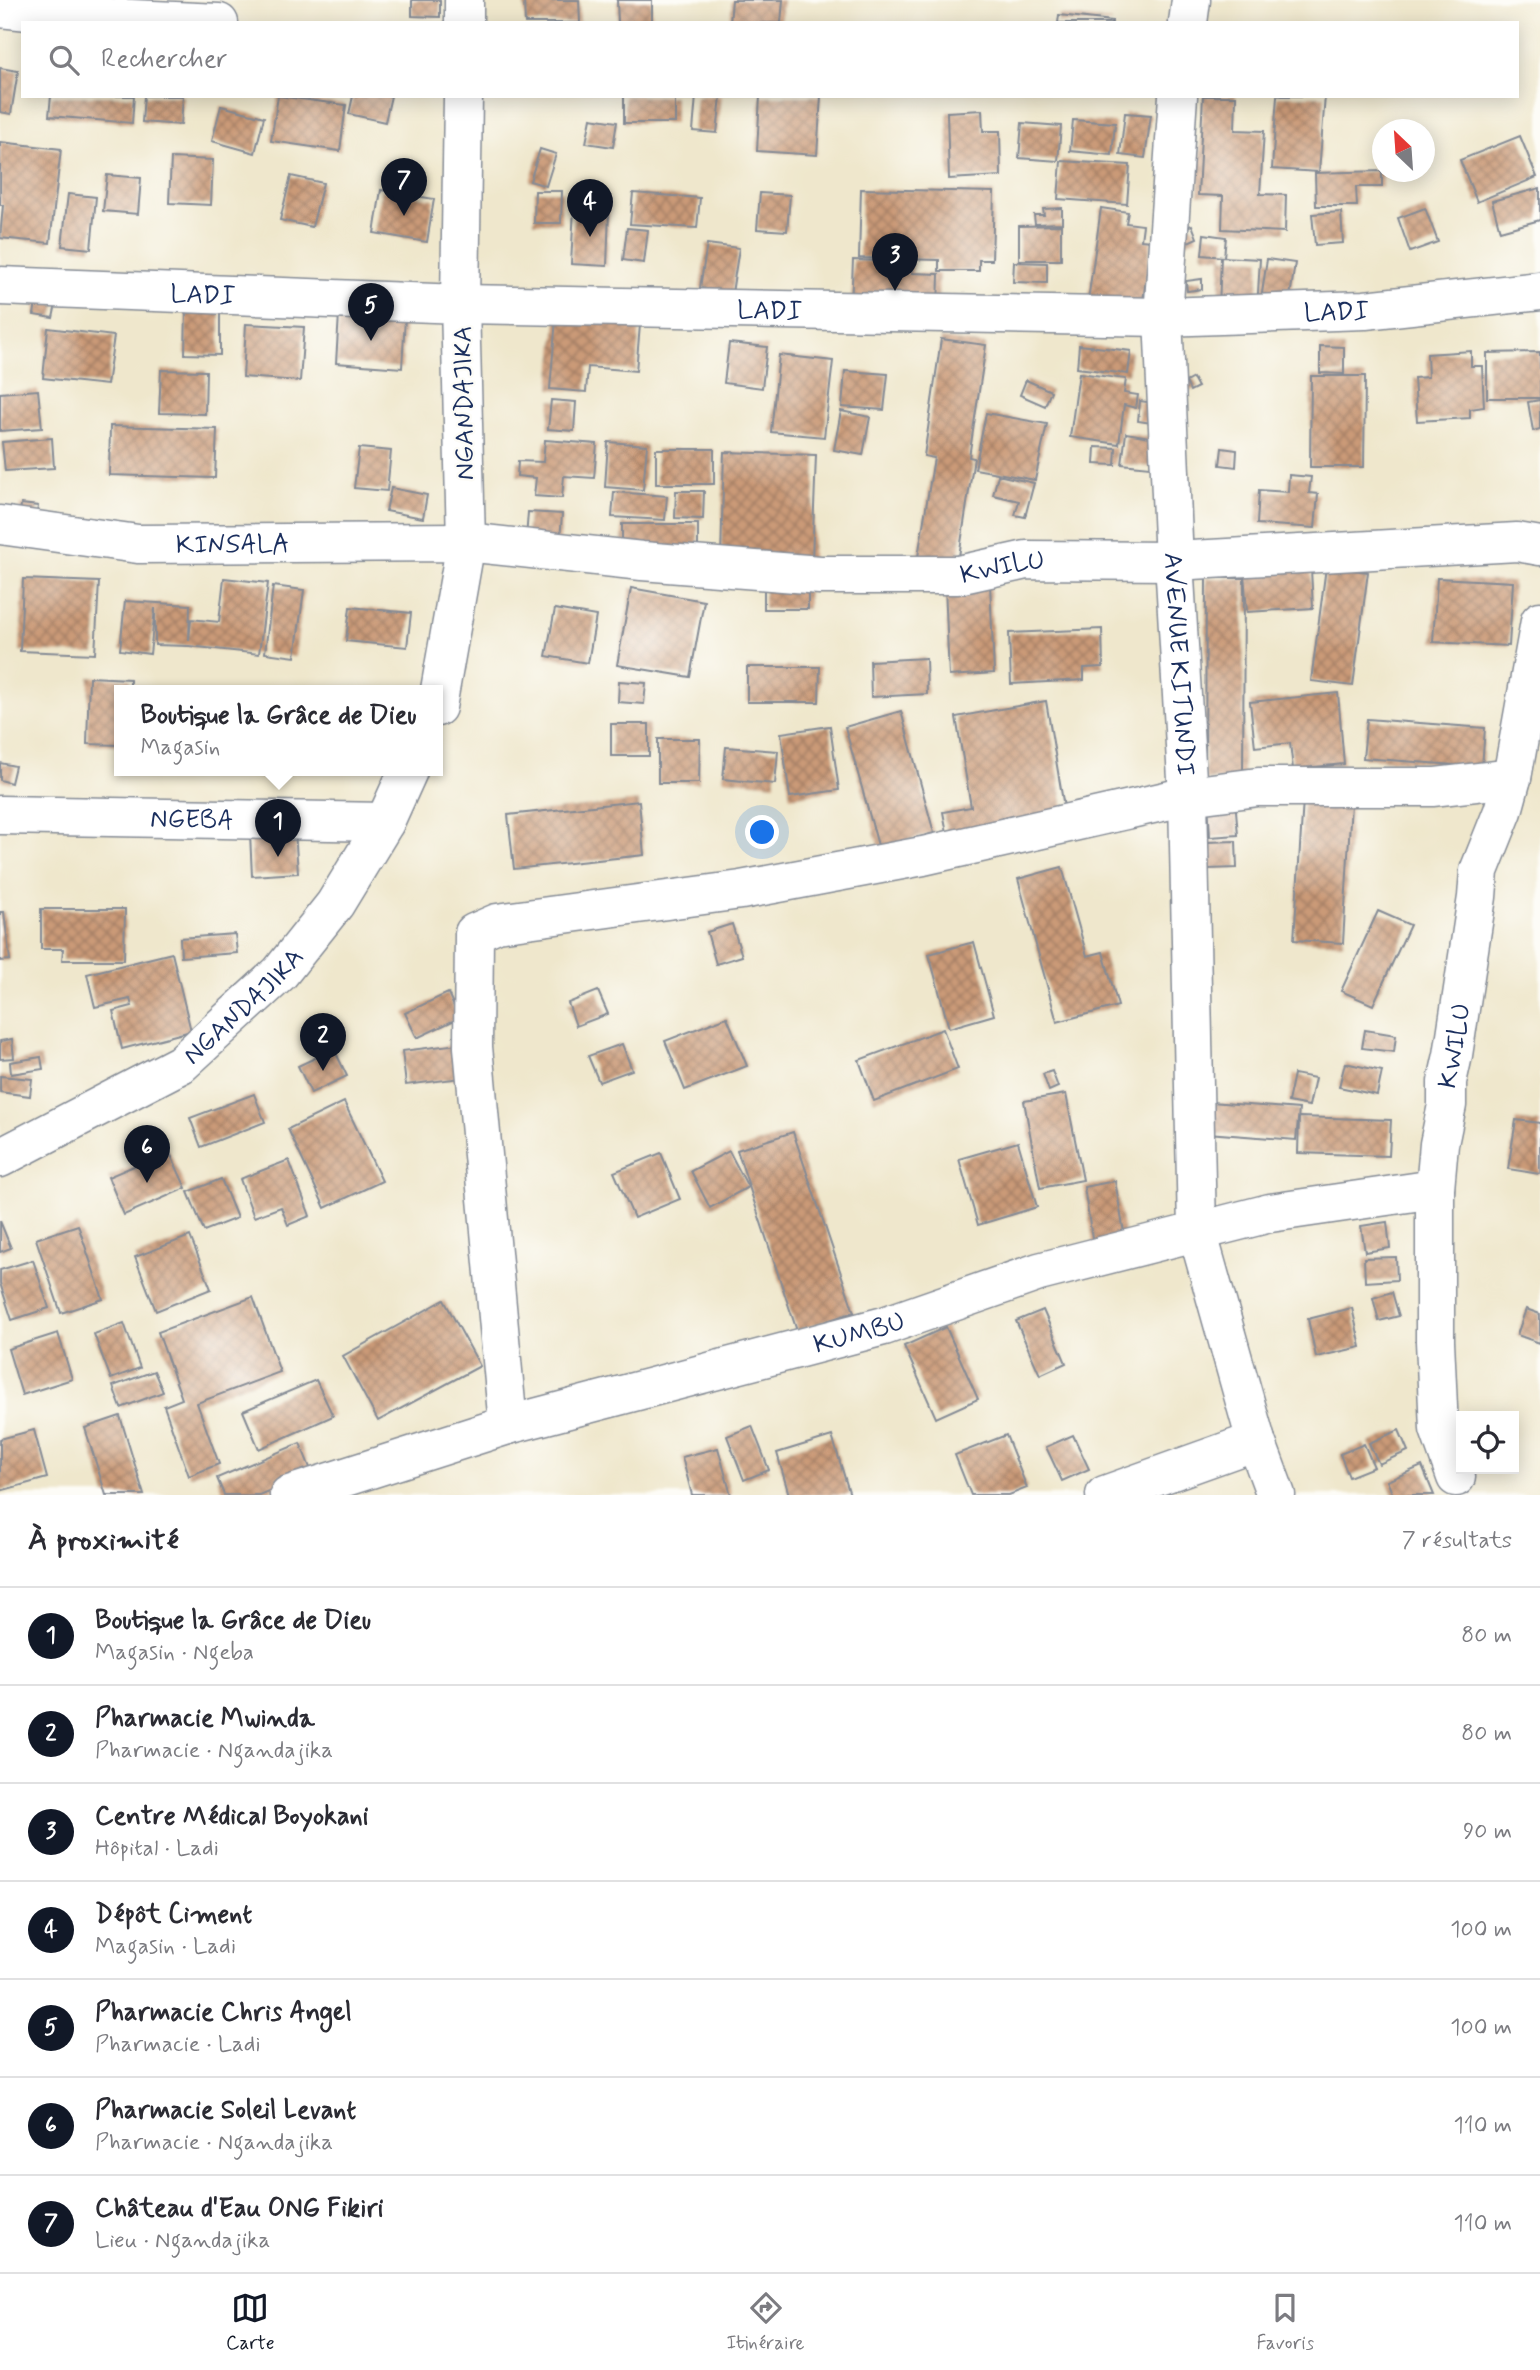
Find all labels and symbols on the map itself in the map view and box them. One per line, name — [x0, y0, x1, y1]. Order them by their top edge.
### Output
north arrow — [1372, 119, 1435, 182]
pin: 7 — [381, 158, 427, 216]
pin: 4 — [567, 179, 613, 237]
pin: 3 — [872, 233, 918, 291]
street label: LADI — [170, 278, 236, 314]
pin: 5 — [348, 283, 394, 341]
street label: LADI — [737, 294, 802, 329]
street label: LADI — [1303, 295, 1370, 331]
street label: NGANDAJIKA — [447, 325, 483, 481]
street label: KINSALA — [176, 528, 290, 563]
street label: KWILU — [957, 545, 1044, 593]
street label: AVENUE KITUNDI — [1155, 552, 1202, 777]
pin: 1 — [255, 799, 301, 857]
street label: NGEBA — [150, 803, 234, 838]
your location — [745, 815, 779, 849]
street label: NGANDAJIKA — [176, 942, 312, 1073]
street label: KWILU — [1431, 1001, 1480, 1092]
pin: 2 — [300, 1013, 346, 1071]
pin: 6 — [124, 1125, 170, 1183]
street label: KUMBU — [810, 1305, 910, 1363]

